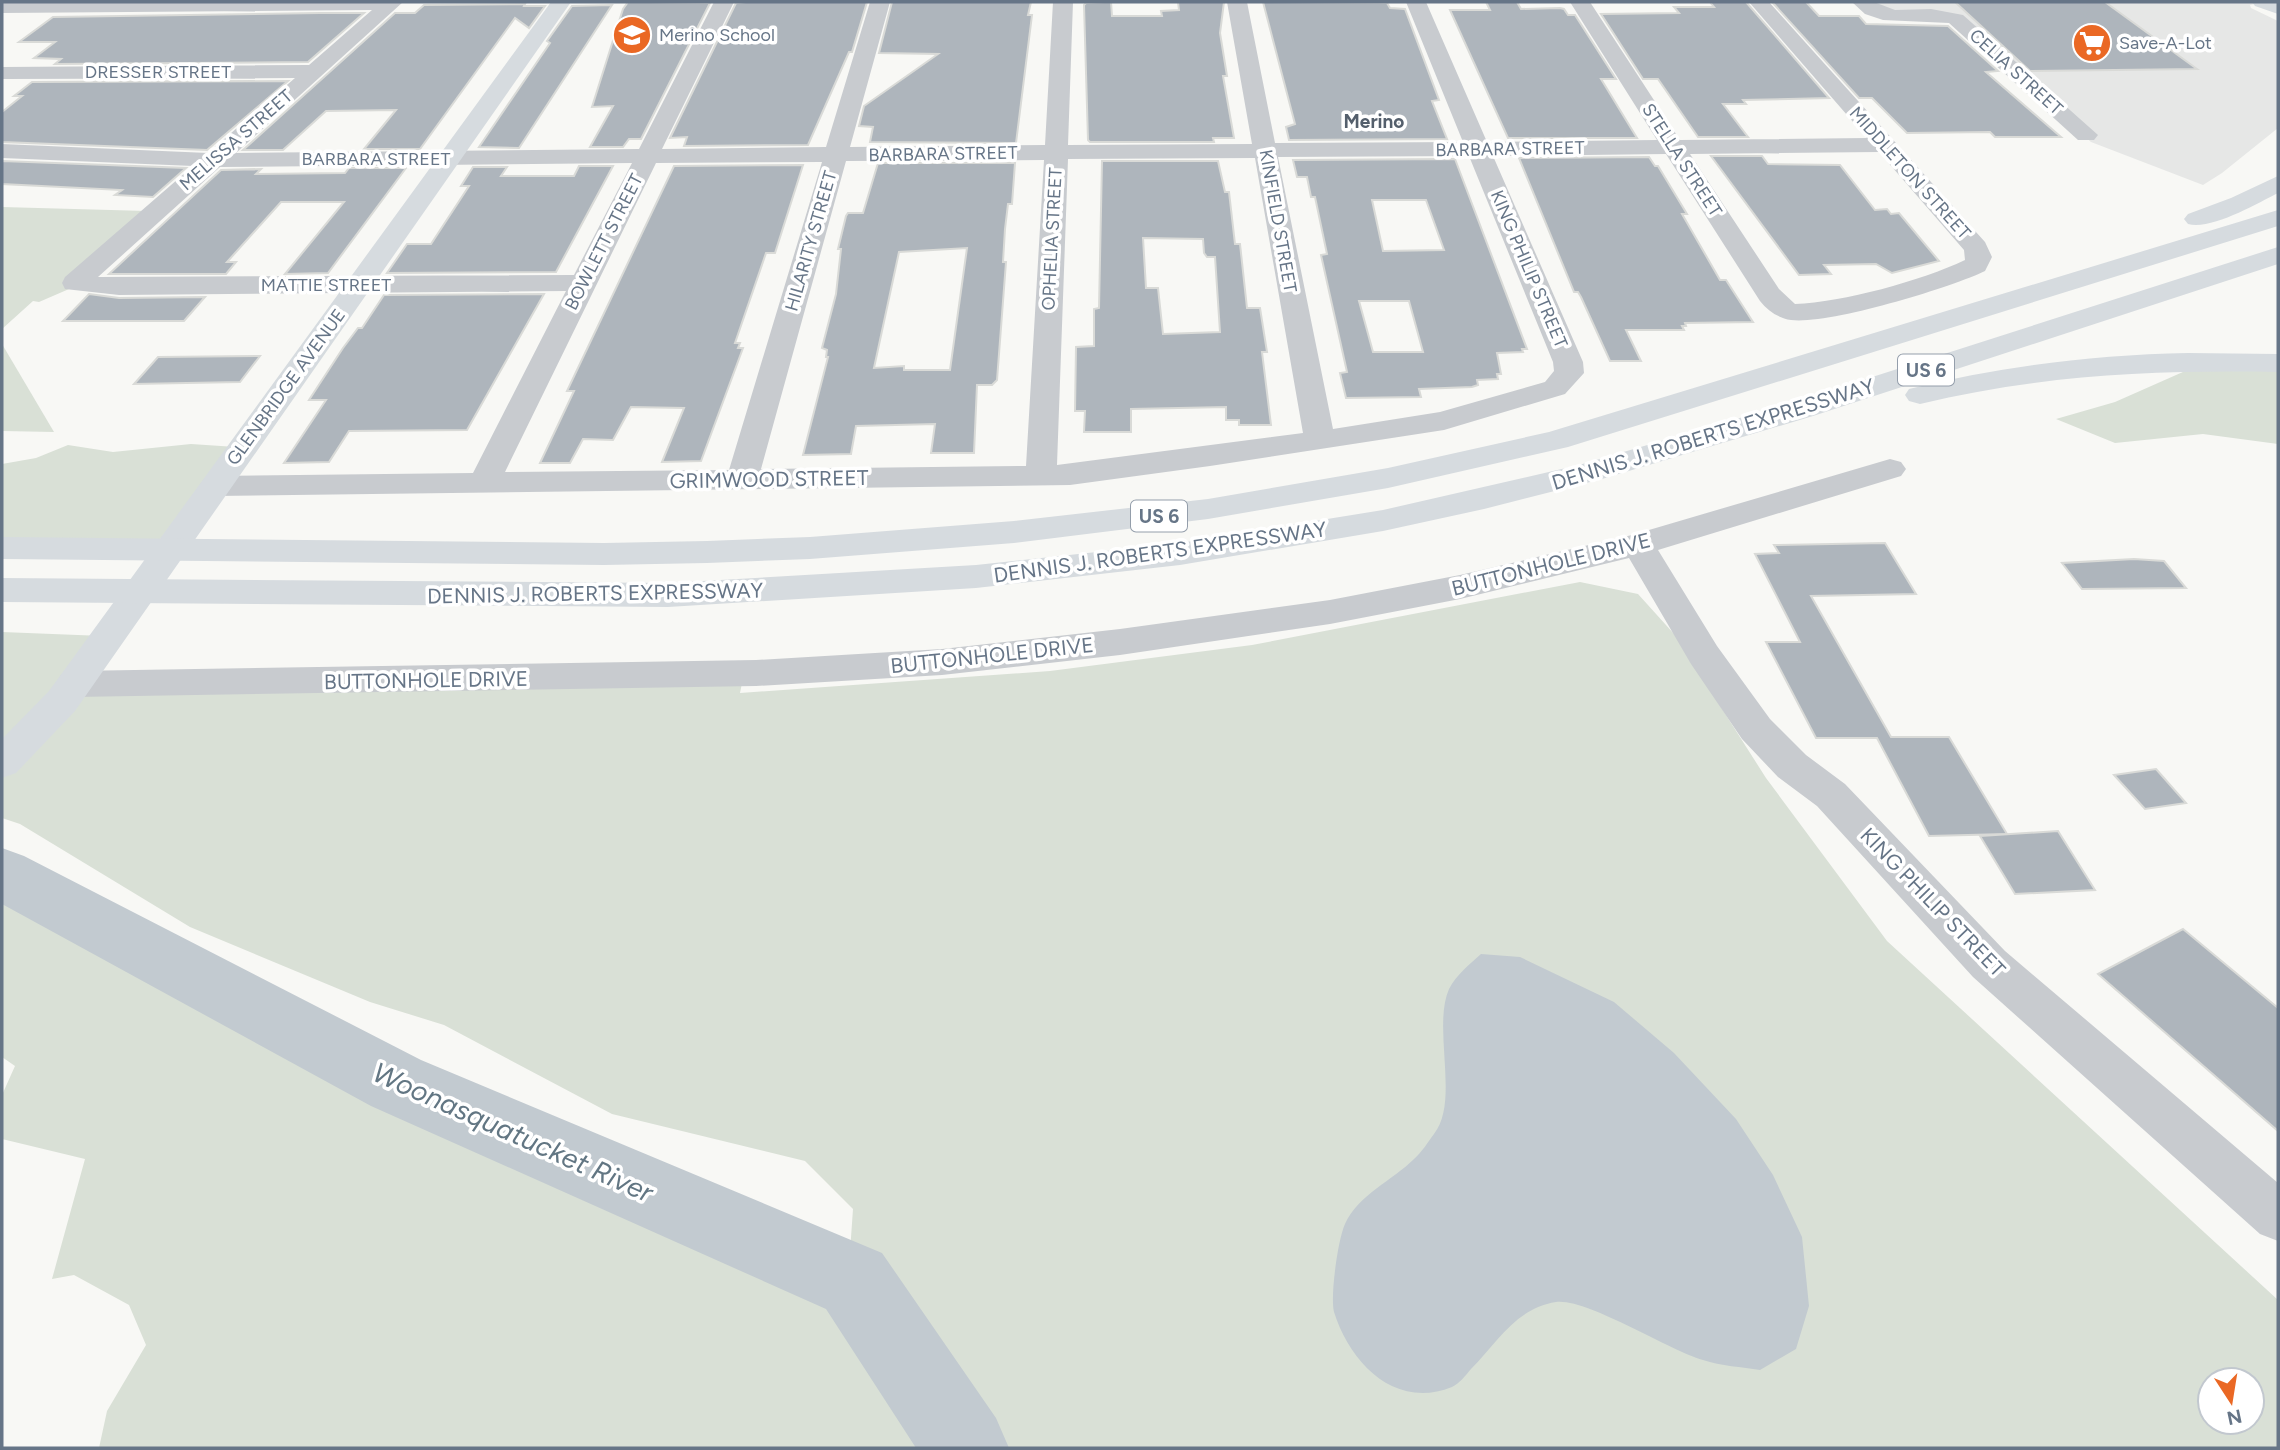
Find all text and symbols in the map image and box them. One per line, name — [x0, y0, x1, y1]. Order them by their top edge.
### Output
school or university icon: Merino School — [611, 14, 653, 56]
supermarket icon: Save-A-Lot — [2071, 22, 2113, 64]
place label: Merino School — [659, 24, 775, 46]
street label: CELIA STREET — [1965, 24, 2067, 120]
place label: Save-A-Lot — [2119, 32, 2212, 54]
street label: DRESSER STREET — [85, 61, 231, 83]
street label: MELISSA STREET — [175, 85, 297, 195]
street label: STELLA STREET — [1637, 99, 1727, 221]
street label: MIDDLETON STREET — [1845, 102, 1975, 244]
district label: Merino — [1344, 110, 1404, 133]
street label: BARBARA STREET — [1435, 137, 1585, 161]
street label: BARBARA STREET — [868, 142, 1018, 166]
street label: BARBARA STREET — [301, 148, 451, 170]
street label: KINFIELD STREET — [1255, 148, 1301, 294]
street label: OPHELIA STREET — [1037, 167, 1067, 311]
street label: HILARITY STREET — [780, 168, 842, 314]
street label: BOWLETT STREET — [560, 170, 648, 314]
street label: KING PHILIP STREET — [1486, 187, 1572, 351]
street label: MATTIE STREET — [261, 274, 391, 296]
street label: GLENBRIDGE AVENUE — [222, 305, 350, 469]
road number: US 6 — [1898, 354, 1954, 386]
street label: DENNIS J. ROBERTS EXPRESSWAY — [1549, 373, 1878, 495]
street label: GRIMWOOD STREET — [669, 465, 869, 493]
road number: US 6 — [1131, 500, 1187, 531]
street label: DENNIS J. ROBERTS EXPRESSWAY — [992, 516, 1328, 588]
street label: BUTTONHOLE DRIVE — [1449, 527, 1653, 601]
street label: DENNIS J. ROBERTS EXPRESSWAY — [427, 578, 763, 608]
street label: BUTTONHOLE DRIVE — [889, 632, 1095, 678]
street label: BUTTONHOLE DRIVE — [324, 666, 528, 694]
street label: KING PHILIP STREET — [1855, 822, 2011, 982]
water label: Woonasquatucket River — [368, 1055, 660, 1210]
north arrow — [2196, 1366, 2266, 1436]
text: N — [2225, 1404, 2244, 1430]

